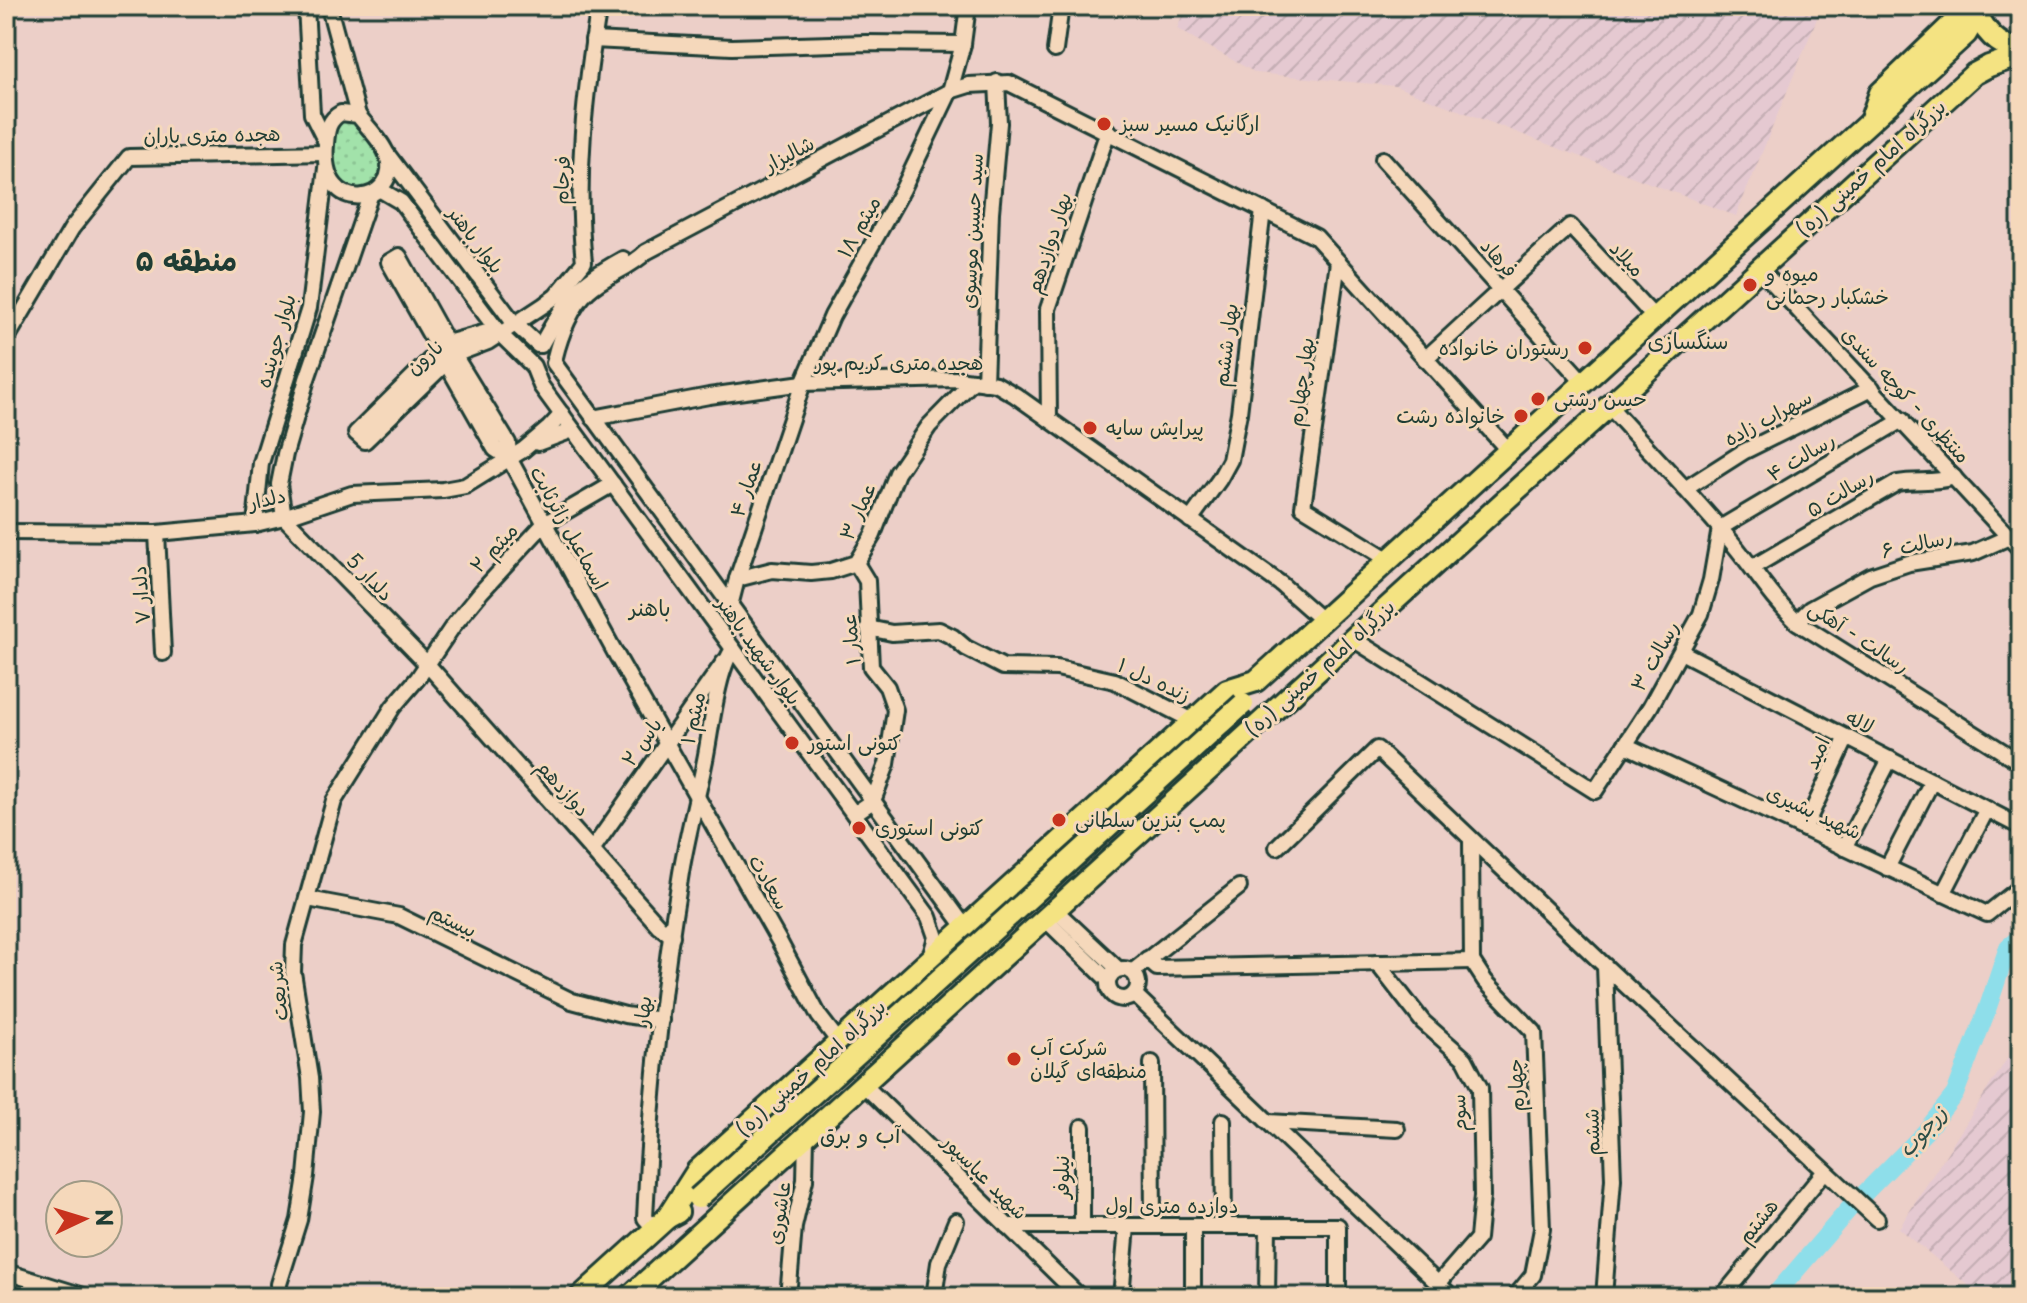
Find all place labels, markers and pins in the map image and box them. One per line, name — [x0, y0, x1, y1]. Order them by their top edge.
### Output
place label: ارگانیک مسیر سبز — [1118, 108, 1260, 138]
marker: ارگانیک مسیر سبز — [1095, 115, 1113, 133]
place label: میوه و خشکبار رحمانی — [1764, 258, 1889, 311]
marker: میوه و خشکبار رحمانی — [1741, 276, 1759, 294]
place label: رستوران خانواده — [1439, 332, 1569, 362]
marker: رستوران خانواده — [1576, 339, 1594, 357]
place label: حسن رشتی — [1554, 383, 1647, 413]
marker: حسن رشتی — [1529, 390, 1547, 408]
place label: خانواده رشت — [1396, 400, 1505, 430]
marker: خانواده رشت — [1512, 407, 1530, 425]
place label: پیرایش سایه — [1106, 412, 1204, 442]
marker: پیرایش سایه — [1081, 419, 1099, 437]
place label: کتونی استور — [806, 727, 901, 757]
marker: کتونی استور — [783, 734, 801, 752]
place label: پمپ بنزین سلطانی — [1075, 804, 1226, 834]
marker: پمپ بنزین سلطانی — [1050, 811, 1068, 829]
place label: کتونی استوری — [875, 812, 983, 842]
marker: کتونی استوری — [850, 819, 868, 837]
place label: شرکت آب منطقه‌ای گیلان — [1030, 1032, 1147, 1085]
marker: شرکت آب منطقه‌ای گیلان — [1005, 1050, 1023, 1068]

